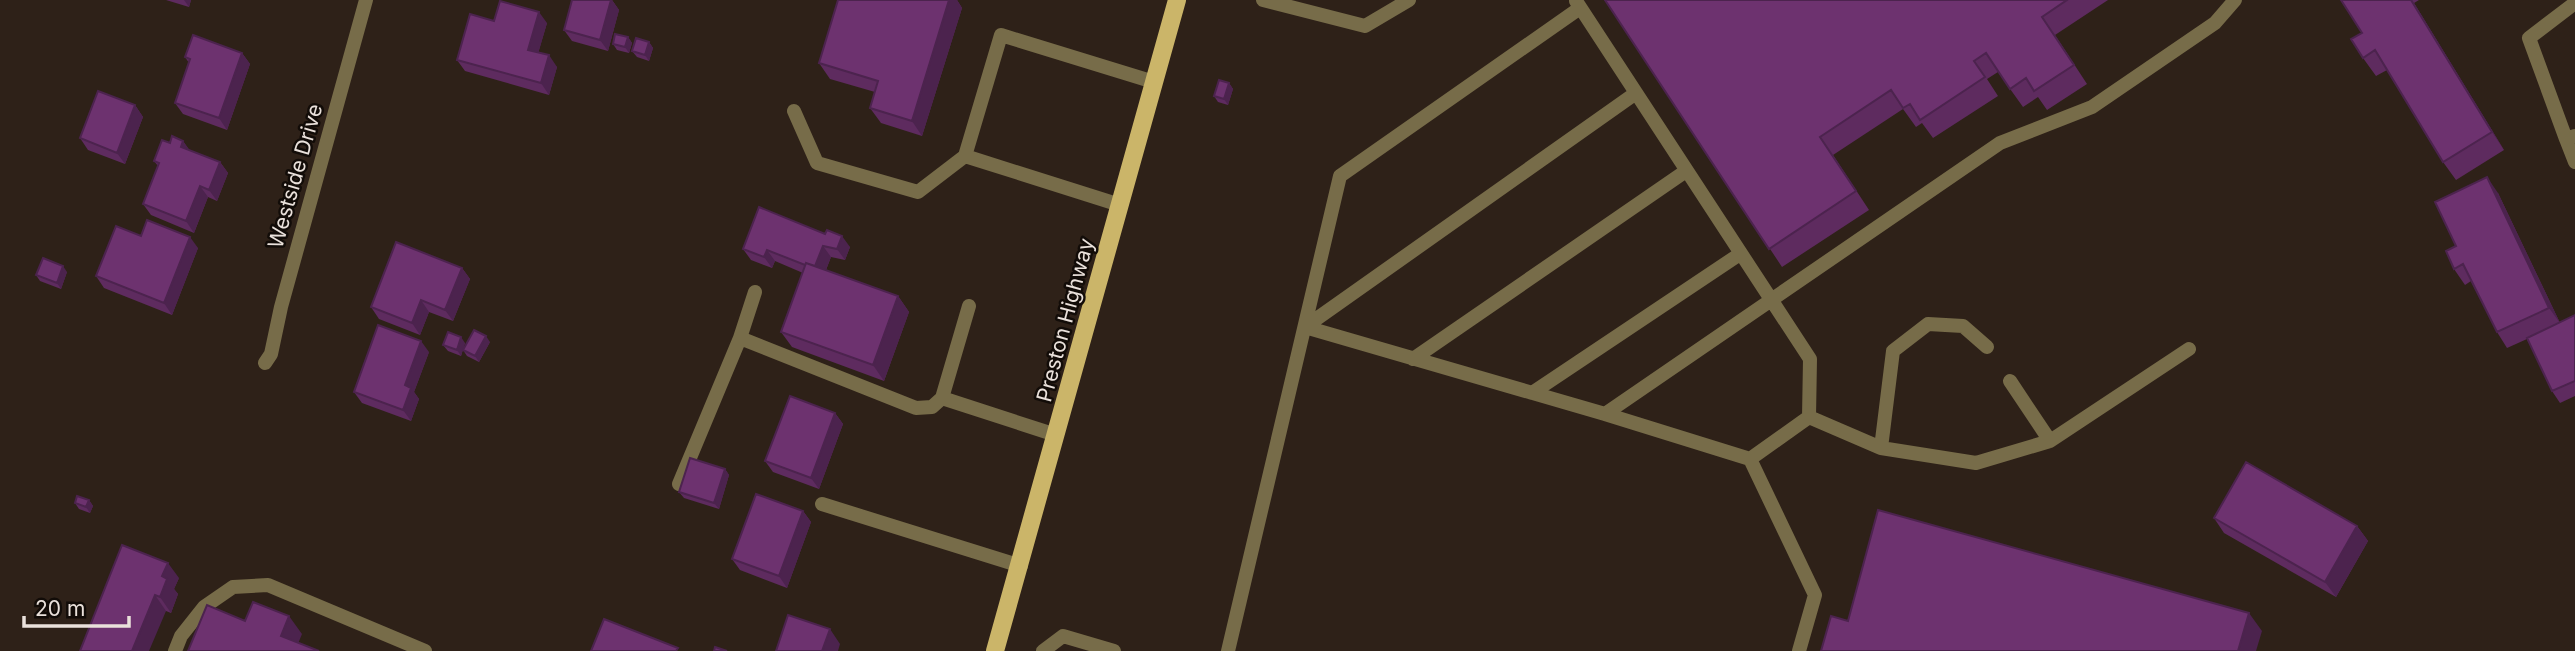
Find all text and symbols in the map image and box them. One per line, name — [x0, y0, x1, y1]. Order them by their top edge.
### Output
street label: Westside Drive — [262, 101, 328, 251]
street label: Preston Highway — [1031, 235, 1099, 405]
scale bar — [24, 584, 130, 628]
text: 20 m — [35, 596, 85, 621]

